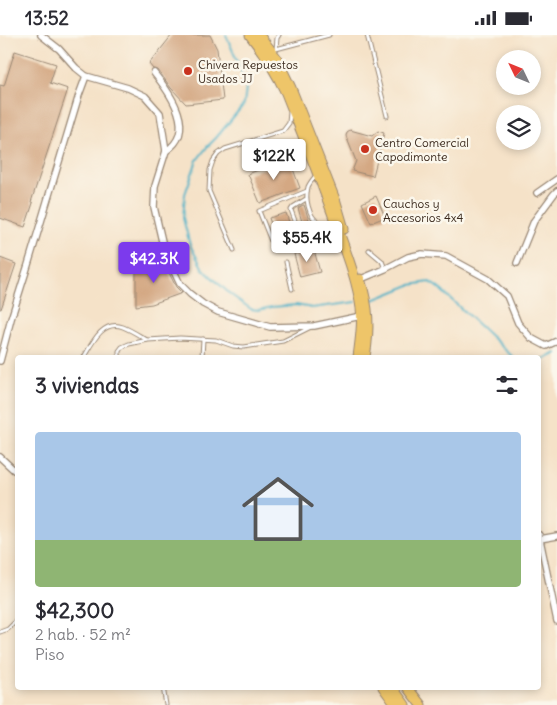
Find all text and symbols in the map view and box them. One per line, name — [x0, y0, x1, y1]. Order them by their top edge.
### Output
text: 13:52 — [25, 6, 69, 30]
north arrow — [496, 50, 541, 95]
map controls — [496, 50, 541, 150]
place label: Chivera Repuestos Usados JJ — [198, 57, 298, 86]
marker: Chivera Repuestos Usados JJ — [182, 65, 194, 77]
button: layers — [496, 105, 541, 150]
place label: Centro Comercial Capodimonte — [375, 135, 469, 164]
pin: $122K — [239, 139, 309, 181]
marker: Centro Comercial Capodimonte — [359, 143, 371, 155]
text: $122K — [253, 145, 295, 165]
place label: Cauchos y Accesorios 4x4 — [383, 196, 464, 225]
marker: Cauchos y Accesorios 4x4 — [367, 204, 379, 216]
pin: $55.4K — [266, 221, 348, 263]
text: $55.4K — [282, 227, 332, 247]
pin: $42.3K — [113, 241, 195, 284]
text: $42.3K — [129, 248, 179, 268]
icon: filters — [493, 371, 521, 399]
text: 3 viviendas — [35, 372, 139, 399]
icon: home — [233, 464, 323, 554]
text: $42,300 — [35, 597, 114, 624]
text: 2 hab. · 52 m² — [35, 624, 131, 644]
text: Piso — [35, 644, 64, 664]

